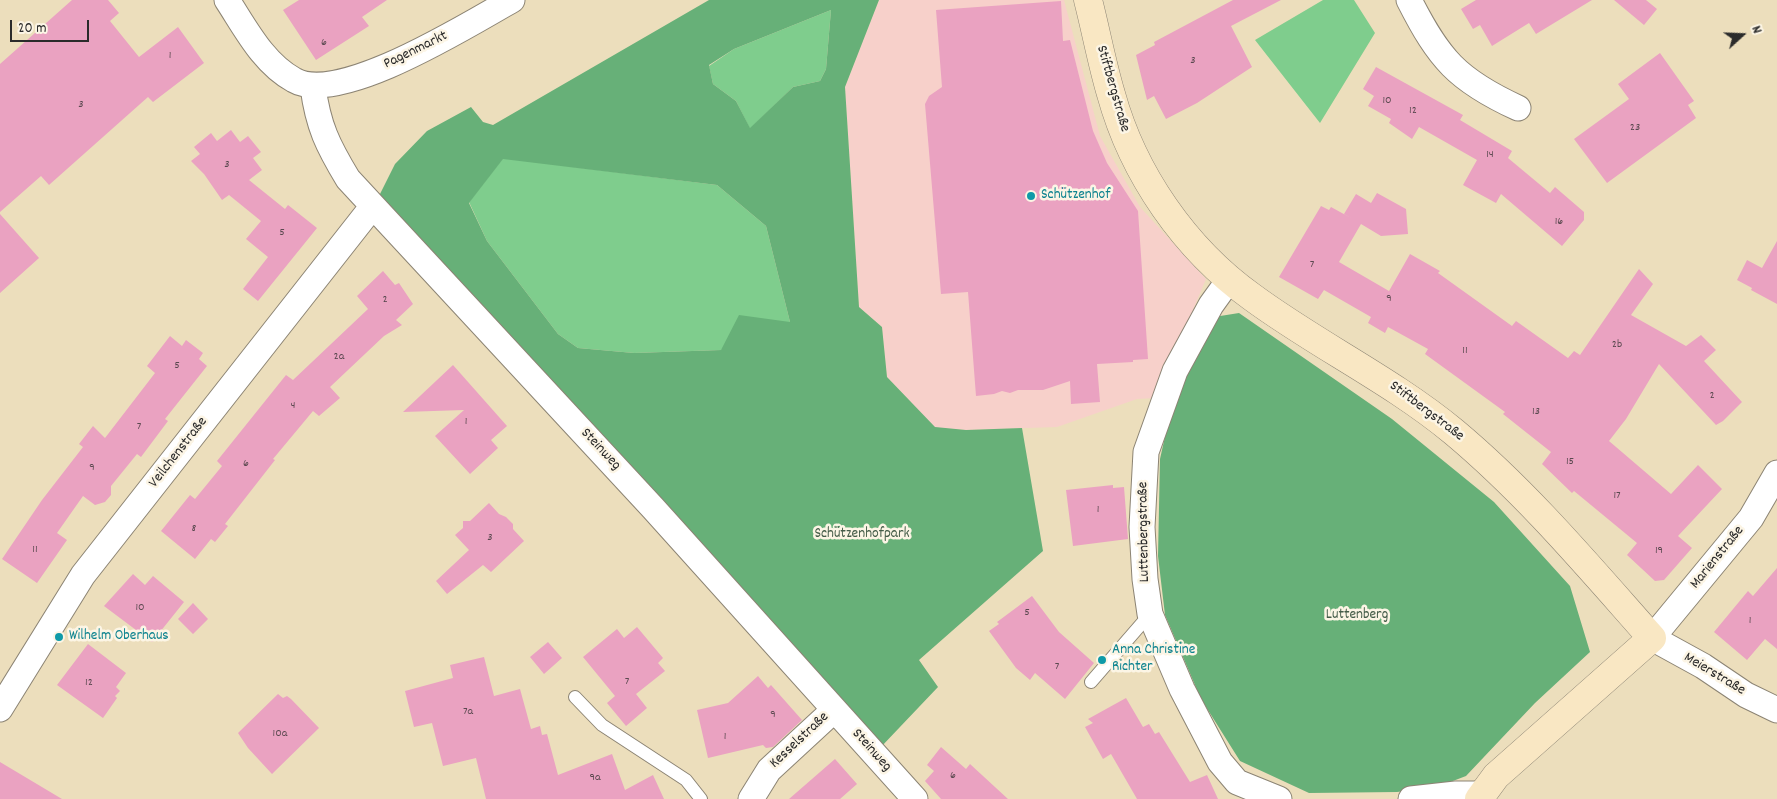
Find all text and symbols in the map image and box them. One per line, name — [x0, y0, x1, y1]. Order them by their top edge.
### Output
scale bar — [12, 10, 91, 42]
north arrow — [1717, 10, 1767, 60]
text: 20 m — [18, 18, 46, 40]
text: N — [1746, 23, 1767, 37]
street label: Pagenmarkt — [381, 28, 451, 74]
house number: 6 — [321, 36, 327, 50]
street label: Stiftbergstraße — [1091, 44, 1133, 134]
house number: 1 — [169, 49, 171, 63]
house number: 3 — [1190, 54, 1196, 68]
house number: 10 — [1382, 94, 1392, 108]
house number: 3 — [78, 98, 84, 112]
house number: 12 — [1409, 104, 1417, 118]
house number: 23 — [1630, 121, 1640, 135]
house number: 14 — [1486, 148, 1494, 162]
house number: 3 — [224, 158, 230, 172]
place label: Schützenhof — [1041, 187, 1111, 205]
marker: Schützenhof — [1025, 190, 1037, 202]
house number: 16 — [1555, 215, 1563, 229]
house number: 5 — [279, 226, 285, 240]
house number: 7 — [1310, 258, 1314, 272]
house number: 9 — [1386, 292, 1392, 306]
house number: 2 — [382, 293, 388, 307]
house number: 2b — [1612, 338, 1622, 352]
house number: 11 — [1462, 344, 1468, 358]
house number: 2a — [334, 350, 344, 364]
house number: 5 — [174, 359, 180, 373]
street label: Stiftbergstraße — [1385, 378, 1467, 446]
house number: 2 — [1709, 389, 1715, 403]
house number: 4 — [291, 399, 295, 413]
house number: 13 — [1532, 405, 1540, 419]
street label: Veilchenstraße — [146, 414, 212, 492]
house number: 1 — [465, 415, 467, 429]
house number: 7 — [137, 420, 141, 434]
street label: Steinweg — [576, 425, 624, 475]
house number: 15 — [1566, 455, 1574, 469]
house number: 6 — [243, 457, 249, 471]
house number: 9 — [89, 461, 95, 475]
street label: Luttenbergstraße — [1135, 482, 1155, 582]
house number: 17 — [1613, 489, 1621, 503]
house number: 1 — [1097, 503, 1099, 517]
house number: 8 — [192, 522, 196, 536]
street label: Marienstraße — [1687, 523, 1749, 593]
park label: Schützenhofpark — [814, 526, 910, 544]
house number: 3 — [487, 531, 493, 545]
house number: 11 — [32, 543, 38, 557]
house number: 19 — [1655, 544, 1663, 558]
house number: 10 — [135, 601, 145, 615]
house number: 5 — [1024, 606, 1030, 620]
park label: Luttenberg — [1326, 607, 1388, 625]
house number: 1 — [1749, 614, 1751, 628]
place label: Wilhelm Oberhaus — [69, 628, 169, 646]
marker: Wilhelm Oberhaus — [53, 631, 65, 643]
place label: Anna Christine Richter — [1112, 642, 1195, 677]
street label: Meierstraße — [1680, 650, 1748, 700]
marker: Anna Christine Richter — [1096, 654, 1108, 666]
house number: 7 — [1055, 660, 1059, 674]
house number: 7 — [625, 675, 629, 689]
house number: 12 — [85, 676, 93, 690]
house number: 7a — [463, 705, 473, 719]
house number: 9 — [770, 708, 776, 722]
street label: Kesselstraße — [767, 709, 833, 773]
street label: Steinweg — [847, 726, 895, 776]
house number: 10a — [273, 727, 287, 741]
house number: 1 — [724, 730, 726, 744]
house number: 6 — [950, 769, 956, 783]
house number: 9a — [589, 771, 601, 785]

